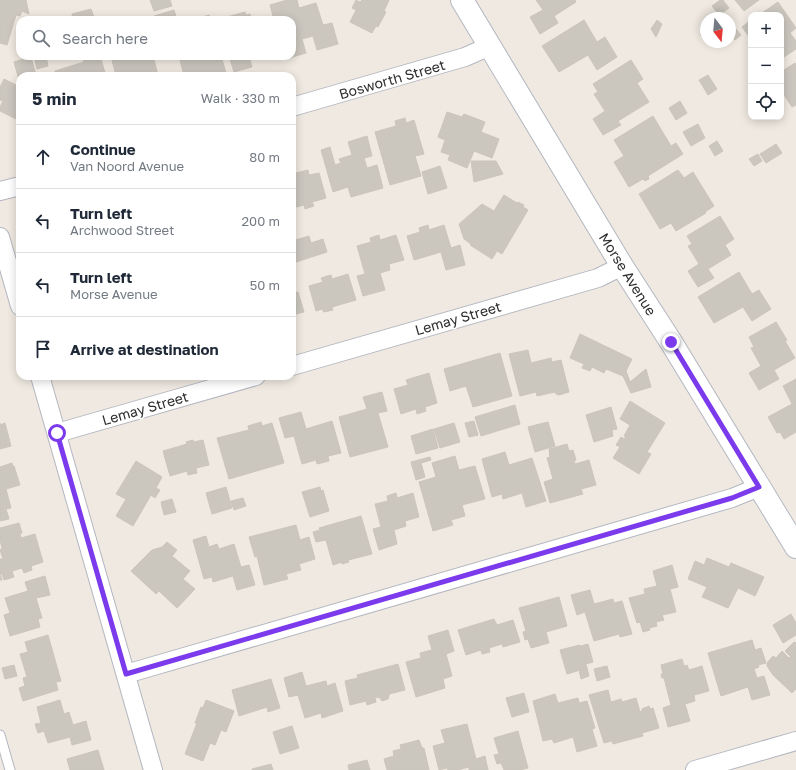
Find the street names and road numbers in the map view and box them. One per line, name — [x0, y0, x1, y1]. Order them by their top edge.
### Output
street label: Bosworth Street — [337, 56, 447, 102]
street label: Morse Avenue — [596, 229, 660, 319]
street label: Lemay Street — [413, 298, 503, 338]
street label: Lemay Street — [100, 388, 190, 428]

